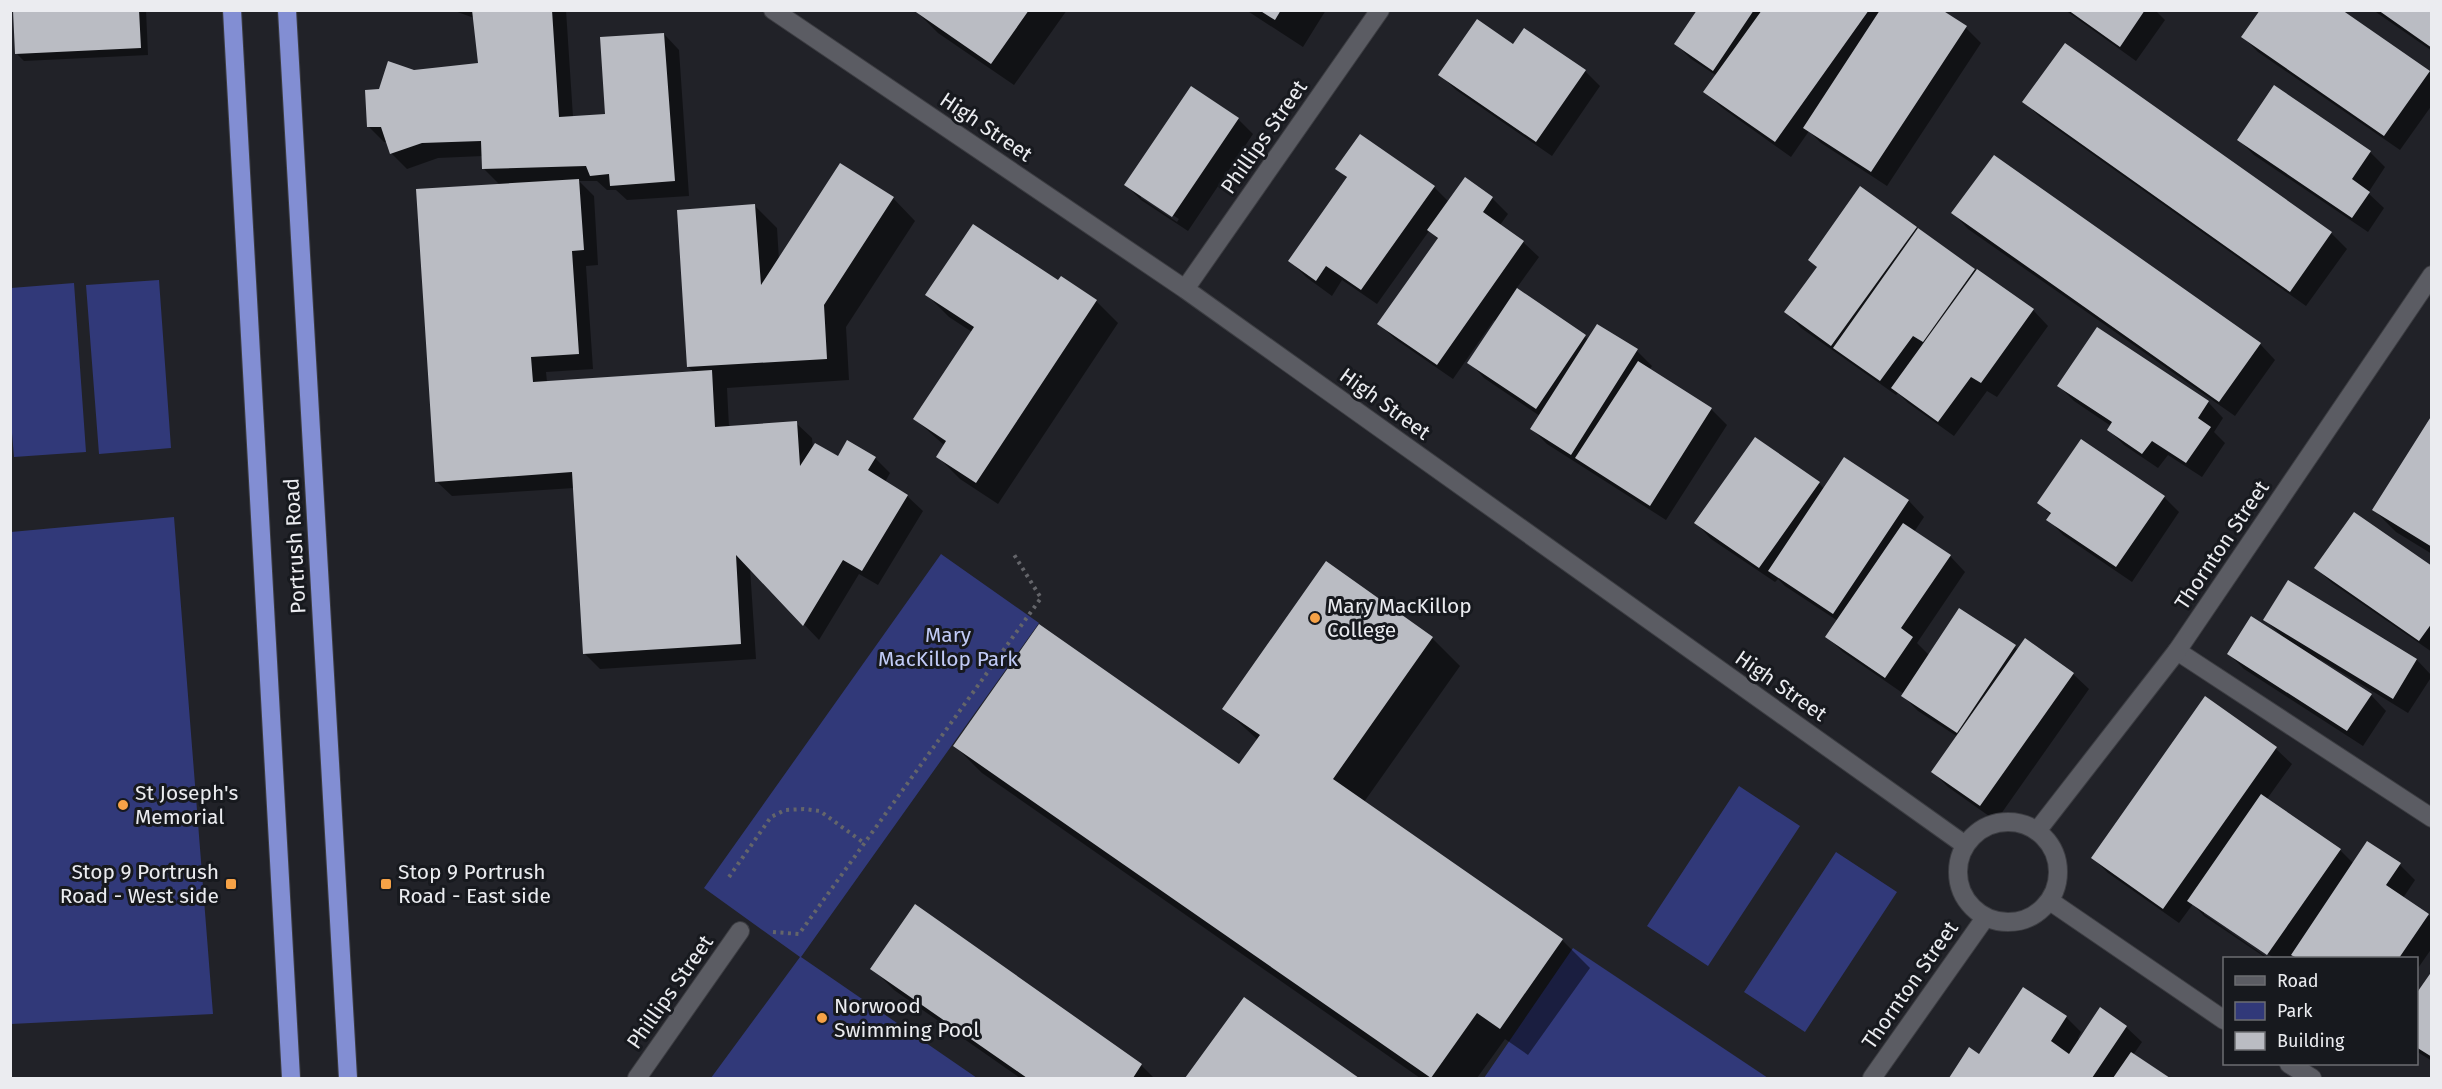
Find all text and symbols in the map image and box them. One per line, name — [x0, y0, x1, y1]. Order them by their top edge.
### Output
street label: Phillips Street — [1215, 75, 1313, 199]
street label: High Street — [935, 87, 1038, 168]
street label: High Street — [1334, 362, 1436, 446]
street label: Thornton Street — [2169, 475, 2275, 615]
street label: Portrush Road — [278, 477, 312, 615]
place label: Mary MacKillop College — [1327, 593, 1472, 643]
marker: Mary MacKillop College — [1308, 611, 1322, 625]
park label: Mary MacKillop Park — [878, 622, 1018, 672]
street label: High Street — [1730, 645, 1832, 727]
place label: St Joseph's Memorial — [135, 780, 238, 830]
marker: St Joseph's Memorial — [116, 798, 130, 812]
place label: Stop 9 Portrush Road - West side — [60, 859, 219, 909]
place label: Stop 9 Portrush Road - East side — [398, 859, 551, 909]
marker: Stop 9 Portrush Road - West side — [224, 877, 238, 891]
marker: Stop 9 Portrush Road - East side — [379, 877, 393, 891]
street label: Thornton Street — [1856, 916, 1964, 1054]
street label: Phillips Street — [621, 930, 719, 1054]
legend — [2223, 957, 2418, 1065]
text: Road — [2277, 970, 2319, 992]
place label: Norwood Swimming Pool — [834, 993, 979, 1043]
text: Park — [2277, 1000, 2313, 1022]
marker: Norwood Swimming Pool — [815, 1011, 829, 1025]
text: Building — [2277, 1030, 2345, 1052]

